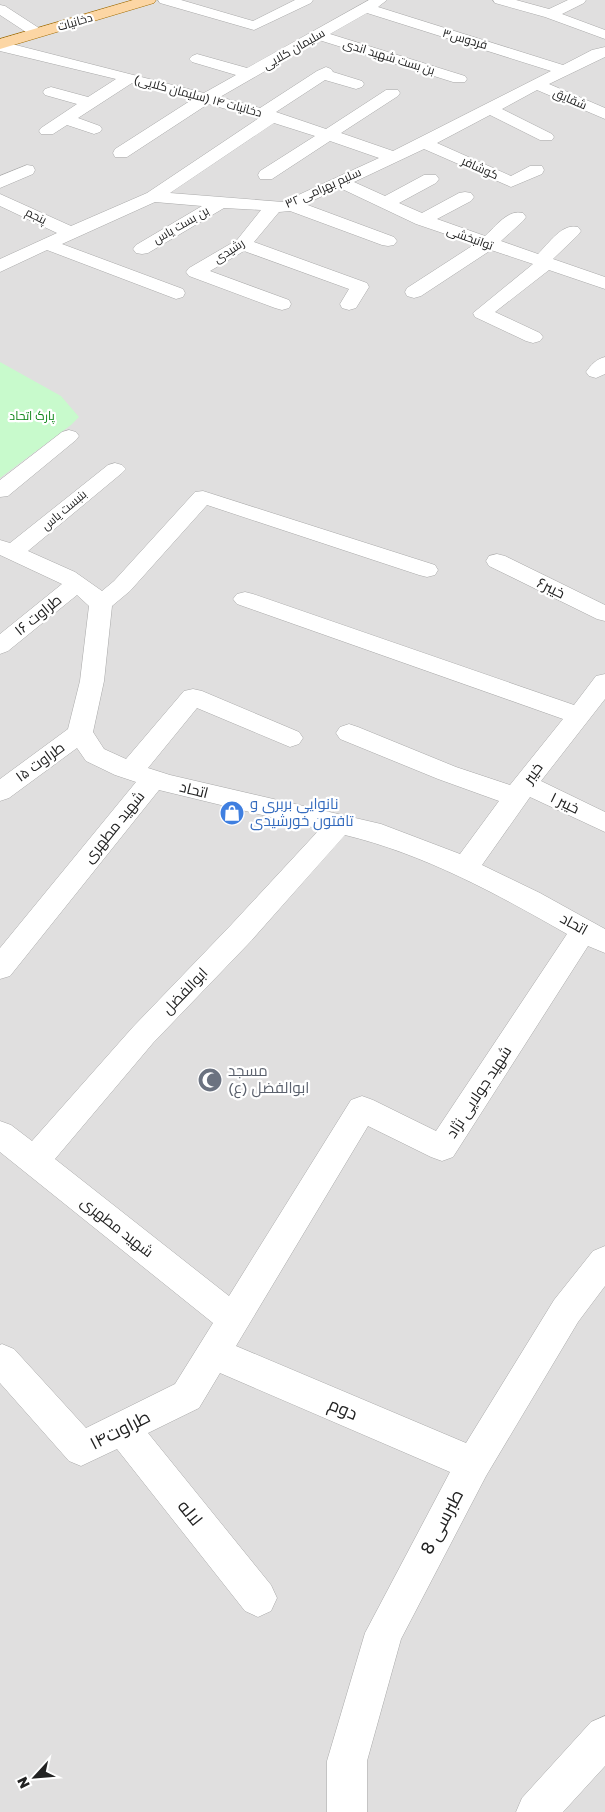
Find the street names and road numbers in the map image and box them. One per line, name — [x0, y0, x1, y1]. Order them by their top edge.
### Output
street label: دخانیات — [56, 9, 94, 34]
street label: سلیمان کلایی — [260, 25, 327, 72]
street label: فردوس۳ — [441, 25, 489, 52]
street label: بن بست شهید اندی — [341, 35, 437, 78]
street label: دخانیات ۱۴ (سلیمان کلایی) — [133, 71, 264, 120]
street label: شقایق — [551, 85, 589, 112]
street label: کوشافر — [459, 152, 501, 182]
street label: سلیم بهرامی ۳۲ — [282, 164, 364, 212]
street label: بن بست یاس — [150, 203, 211, 247]
street label: پنجم — [22, 204, 50, 229]
street label: توانبخشی — [445, 222, 496, 253]
street label: رشیدی — [210, 235, 247, 266]
street label: بنبست یاس — [38, 486, 89, 533]
street label: خیبر۶ — [534, 573, 568, 602]
street label: طراوت ۱۶ — [10, 590, 65, 639]
street label: طراوت ۱۵ — [11, 737, 68, 786]
street label: خیبر — [518, 758, 547, 788]
street label: اتحاد — [178, 777, 210, 801]
street label: شهید مطهری — [79, 787, 149, 867]
street label: خیبر ۱ — [548, 787, 583, 818]
street label: اتحاد — [558, 908, 591, 938]
street label: ابوالفضل — [158, 963, 212, 1019]
street label: شهید جولایی نژاد — [442, 1042, 516, 1142]
street label: شهید مطهری — [76, 1192, 158, 1262]
street label: دوم — [325, 1392, 361, 1426]
street label: طراوت۱۴ — [86, 1405, 154, 1455]
street label: طبرسی 8 — [415, 1485, 468, 1558]
street label: لاله — [174, 1495, 208, 1530]

